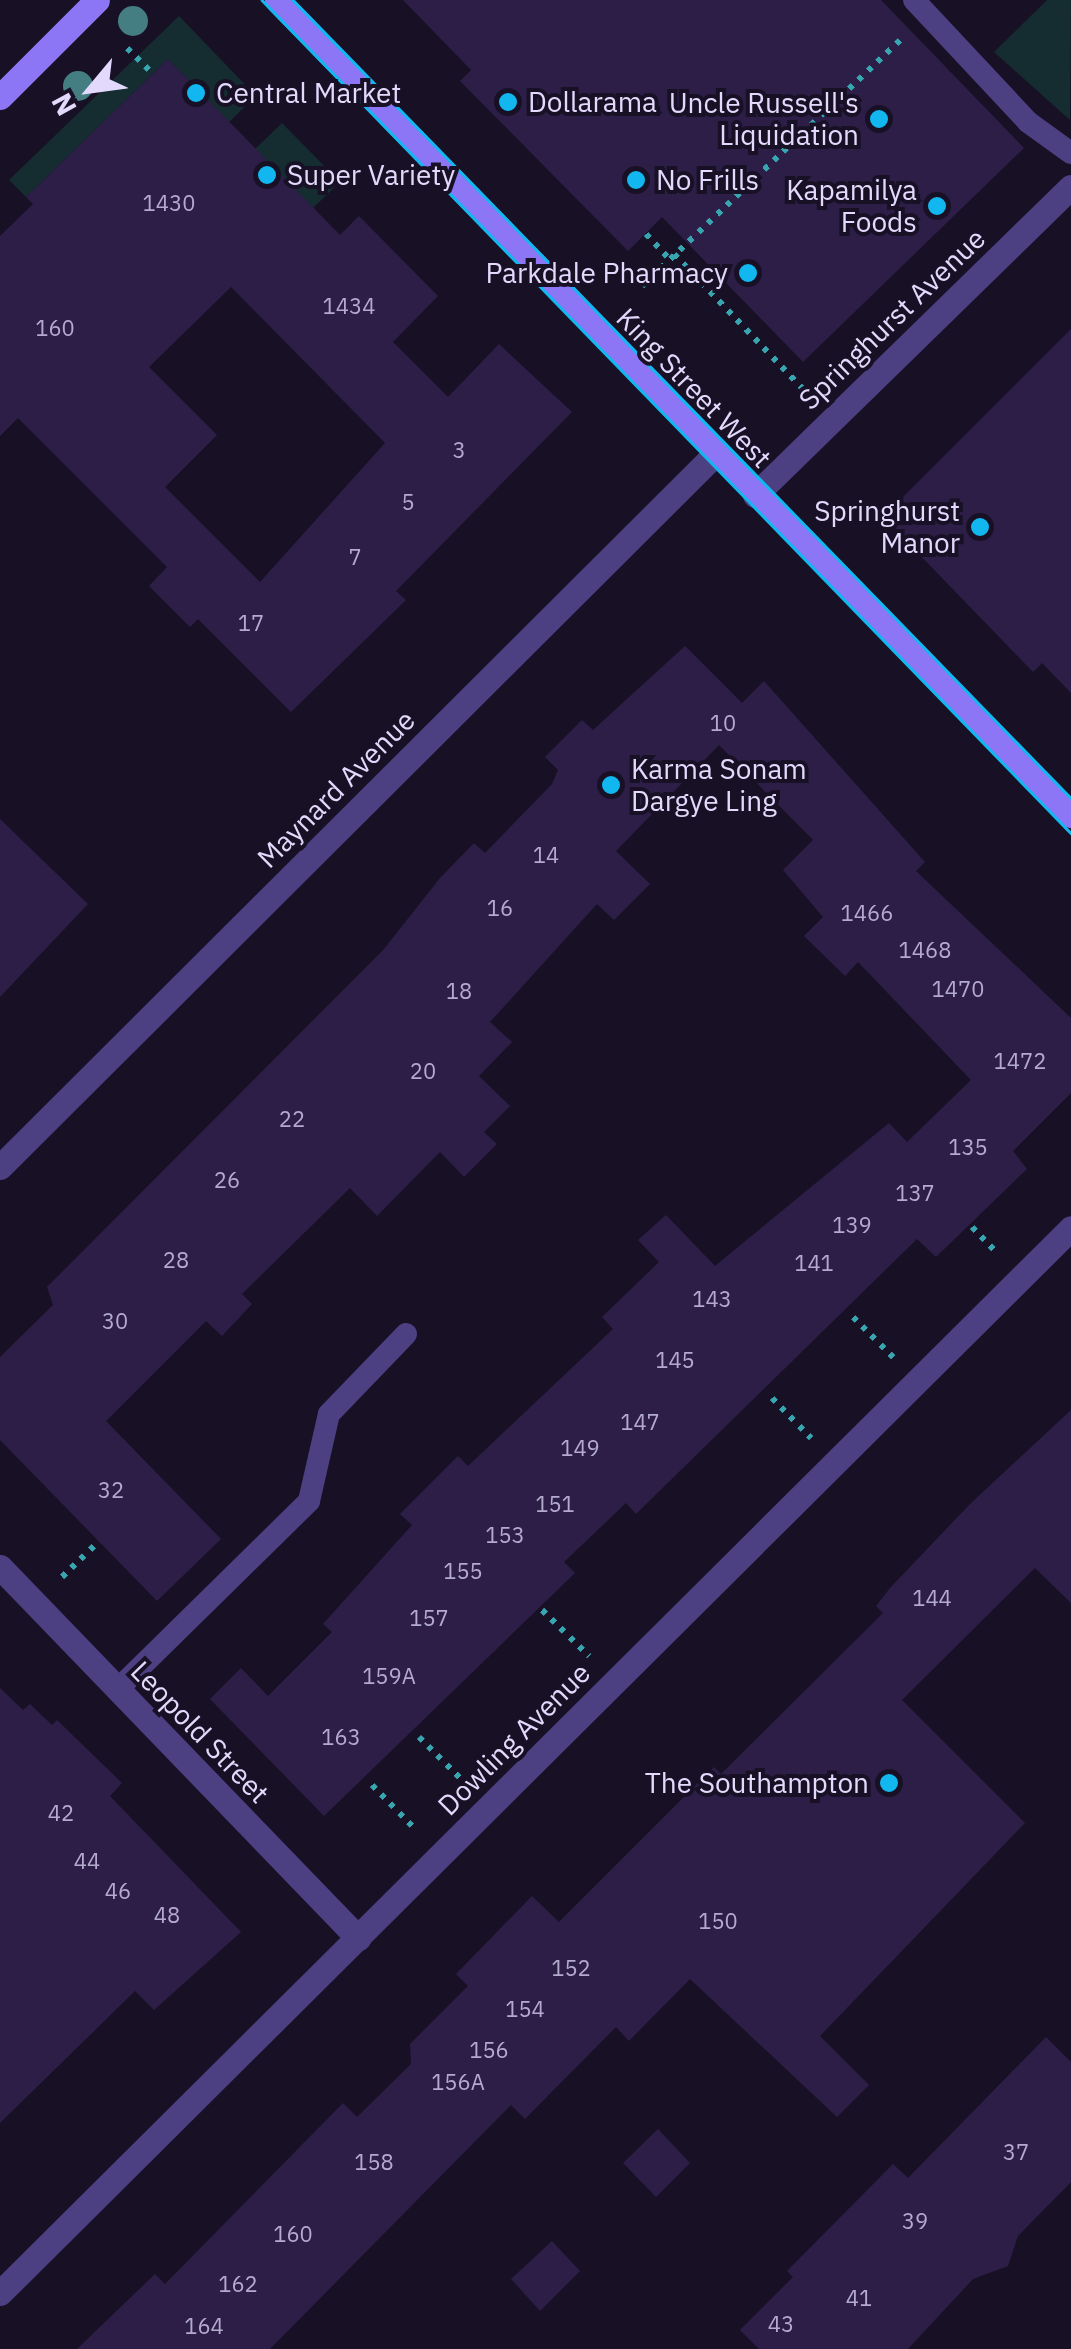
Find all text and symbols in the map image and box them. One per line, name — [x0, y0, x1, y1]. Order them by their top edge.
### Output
north arrow — [40, 40, 140, 140]
place label: Central Market — [216, 76, 401, 110]
marker: Central Market — [185, 82, 207, 104]
place label: Dollarama — [528, 85, 657, 119]
place label: Uncle Russell's Liquidation — [669, 86, 859, 152]
text: N — [42, 87, 84, 123]
marker: Dollarama — [497, 91, 519, 113]
marker: Uncle Russell's Liquidation — [868, 108, 890, 130]
place label: Super Variety — [287, 158, 455, 192]
place label: No Frills — [656, 163, 759, 197]
marker: Super Variety — [256, 164, 278, 186]
marker: No Frills — [625, 169, 647, 191]
place label: Kapamilya Foods — [786, 173, 917, 239]
house number: 1430 — [143, 190, 195, 216]
marker: Kapamilya Foods — [926, 195, 948, 217]
street label: Springhurst Avenue — [792, 221, 992, 417]
place label: Parkdale Pharmacy — [485, 256, 728, 290]
marker: Parkdale Pharmacy — [737, 262, 759, 284]
house number: 1434 — [323, 293, 375, 319]
street label: King Street West — [609, 301, 779, 475]
house number: 160 — [35, 315, 75, 341]
house number: 3 — [452, 437, 466, 463]
house number: 5 — [401, 489, 415, 515]
place label: Springhurst Manor — [814, 494, 960, 560]
marker: Springhurst Manor — [969, 516, 991, 538]
house number: 7 — [348, 544, 362, 570]
house number: 17 — [238, 610, 264, 636]
street label: Maynard Avenue — [250, 703, 422, 875]
house number: 10 — [710, 710, 736, 736]
place label: Karma Sonam Dargye Ling — [631, 752, 807, 818]
marker: Karma Sonam Dargye Ling — [600, 774, 622, 796]
house number: 14 — [533, 842, 559, 868]
house number: 16 — [487, 895, 513, 921]
house number: 1466 — [841, 900, 893, 926]
house number: 1468 — [899, 937, 951, 963]
house number: 1470 — [932, 976, 984, 1002]
house number: 18 — [446, 978, 472, 1004]
house number: 1472 — [994, 1048, 1046, 1074]
house number: 20 — [410, 1058, 436, 1084]
house number: 22 — [279, 1106, 305, 1132]
house number: 135 — [948, 1134, 988, 1160]
house number: 26 — [214, 1167, 240, 1193]
house number: 137 — [895, 1180, 935, 1206]
house number: 139 — [832, 1212, 872, 1238]
house number: 28 — [163, 1247, 189, 1273]
house number: 141 — [794, 1250, 834, 1276]
house number: 143 — [692, 1286, 732, 1312]
house number: 30 — [102, 1308, 128, 1334]
house number: 145 — [655, 1347, 695, 1373]
house number: 147 — [620, 1409, 660, 1435]
house number: 149 — [560, 1435, 600, 1461]
house number: 32 — [98, 1477, 124, 1503]
house number: 151 — [535, 1491, 575, 1517]
house number: 153 — [485, 1522, 525, 1548]
house number: 155 — [443, 1558, 483, 1584]
house number: 144 — [912, 1585, 952, 1611]
house number: 157 — [409, 1605, 449, 1631]
street label: Leopold Street — [124, 1654, 276, 1810]
street label: Dowling Avenue — [431, 1656, 597, 1822]
house number: 159A — [362, 1663, 416, 1689]
house number: 163 — [321, 1724, 361, 1750]
place label: The Southampton — [645, 1766, 869, 1800]
marker: The Southampton — [878, 1772, 900, 1794]
house number: 42 — [48, 1800, 74, 1826]
house number: 44 — [74, 1848, 100, 1874]
house number: 46 — [105, 1878, 131, 1904]
house number: 48 — [154, 1902, 180, 1928]
house number: 150 — [698, 1908, 738, 1934]
house number: 152 — [551, 1955, 591, 1981]
house number: 154 — [505, 1996, 545, 2022]
house number: 156 — [469, 2037, 509, 2063]
house number: 156A — [431, 2069, 485, 2095]
house number: 37 — [1003, 2139, 1029, 2165]
house number: 158 — [354, 2149, 394, 2175]
house number: 39 — [902, 2208, 928, 2234]
house number: 160 — [273, 2221, 313, 2247]
house number: 162 — [218, 2271, 258, 2297]
house number: 41 — [846, 2285, 872, 2311]
house number: 43 — [768, 2311, 794, 2337]
house number: 164 — [184, 2313, 224, 2339]

